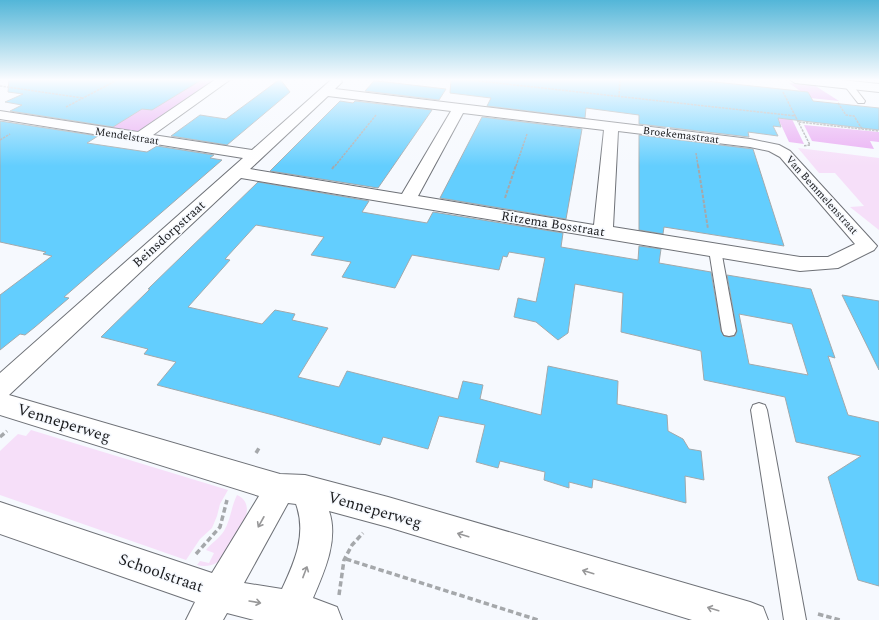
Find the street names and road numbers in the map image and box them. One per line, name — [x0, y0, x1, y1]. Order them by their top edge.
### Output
street label: Broekemastraat — [642, 122, 720, 148]
street label: Mendelstraat — [94, 123, 160, 149]
street label: Van Bemmelenstraat — [782, 151, 862, 239]
street label: Beinsdorpstraat — [128, 196, 210, 272]
street label: Ritzema Bosstraat — [500, 206, 607, 242]
street label: Venneperweg — [14, 397, 114, 449]
street label: Venneperweg — [325, 485, 425, 535]
street label: Schoolstraat — [115, 547, 207, 599]

